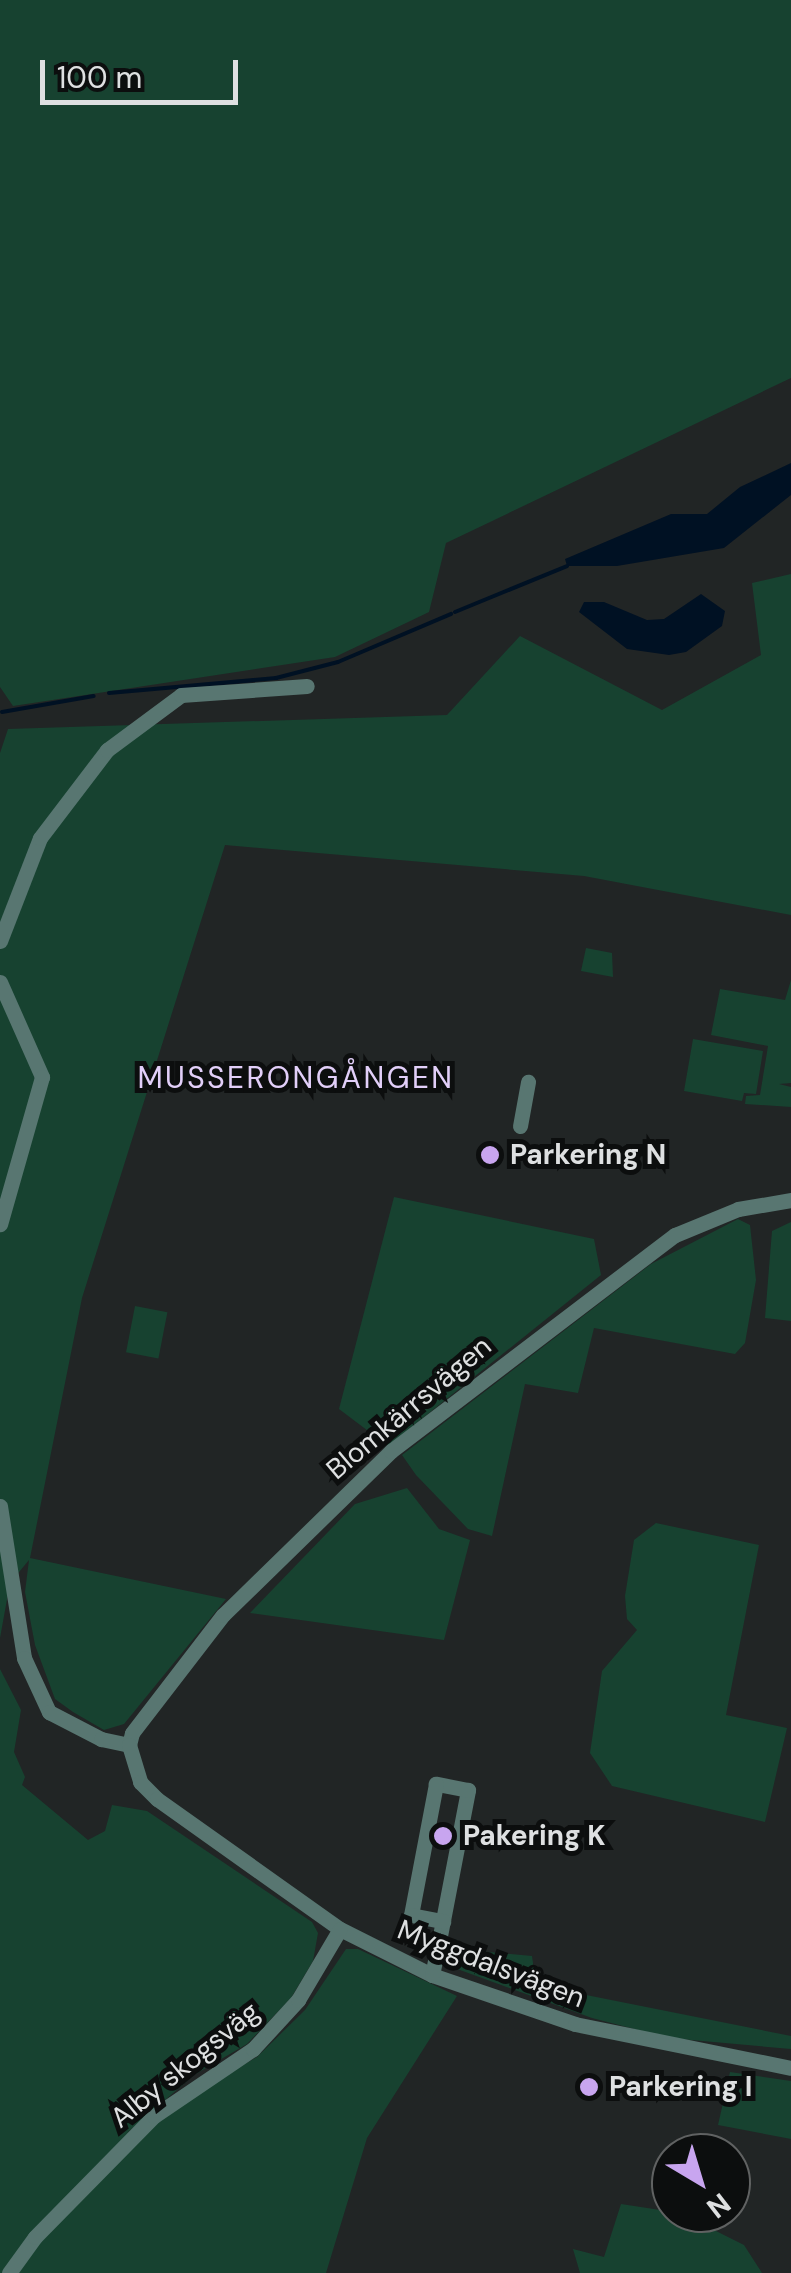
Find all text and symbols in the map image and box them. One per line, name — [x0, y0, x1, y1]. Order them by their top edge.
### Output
scale bar — [45, 40, 242, 102]
text: 100 m — [57, 58, 142, 97]
district label: MUSSERONGÅNGEN — [137, 1060, 455, 1096]
place label: Parkering N — [510, 1138, 666, 1172]
marker: Parkering N — [479, 1144, 501, 1166]
street label: Blomkärrsvägen — [320, 1329, 498, 1487]
place label: Pakering K — [463, 1819, 605, 1853]
marker: Pakering K — [432, 1825, 454, 1847]
street label: Myggdalsvägen — [393, 1913, 589, 2015]
street label: Alby skogsväg — [104, 1995, 266, 2135]
place label: Parkering I — [609, 2070, 752, 2104]
marker: Parkering I — [578, 2076, 600, 2098]
north arrow — [651, 2133, 751, 2233]
text: N — [699, 2185, 738, 2226]

